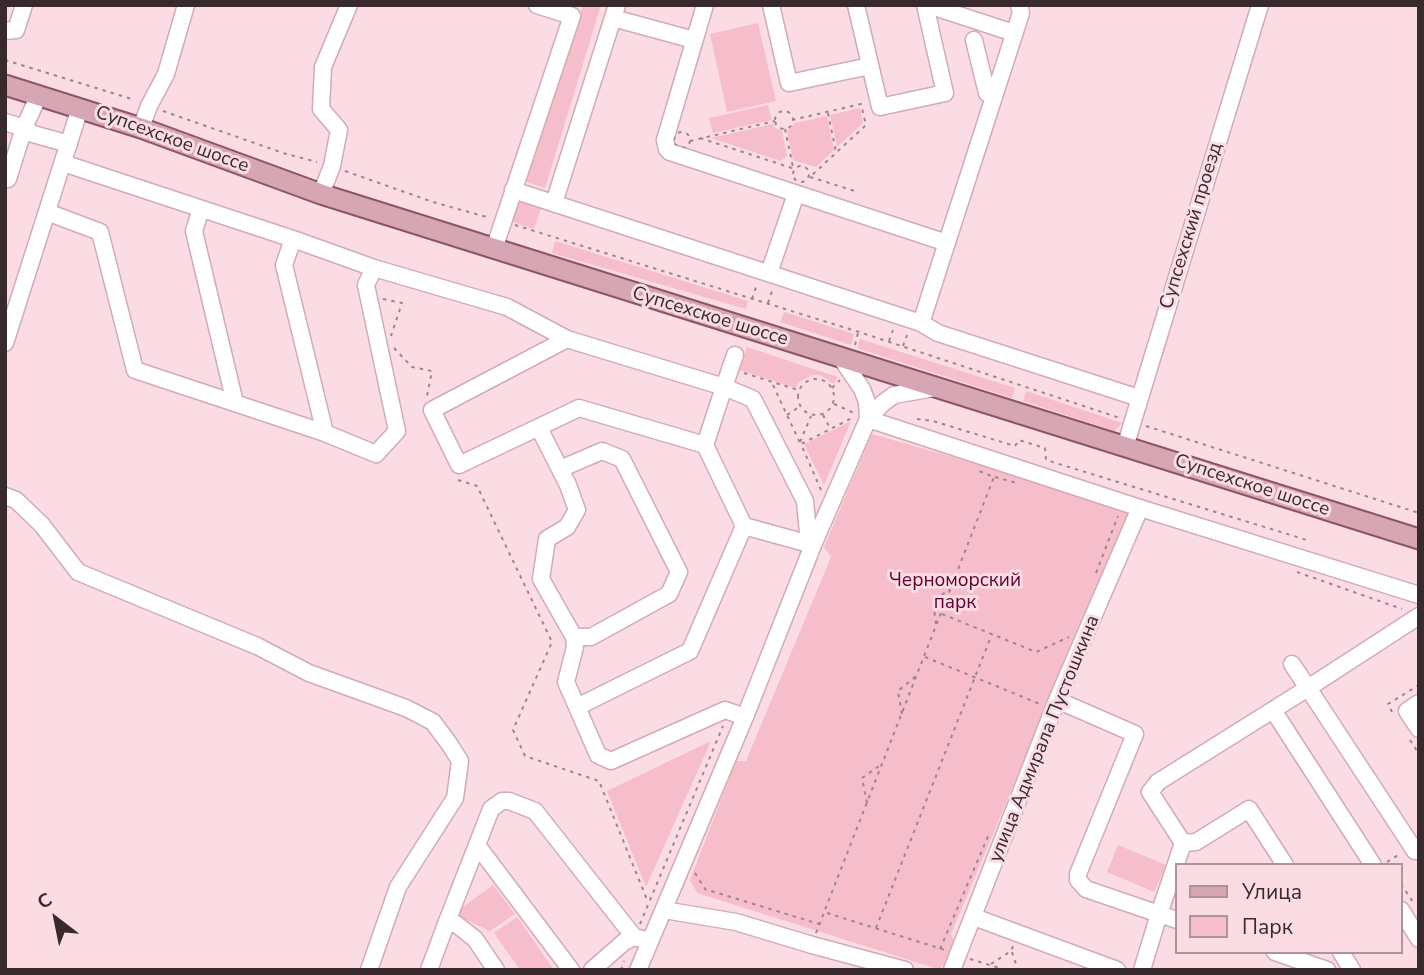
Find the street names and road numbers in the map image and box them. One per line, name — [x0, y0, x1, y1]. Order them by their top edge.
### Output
street label: Супсехское шоссе — [92, 102, 252, 178]
street label: Супсехский проезд — [1156, 140, 1228, 312]
street label: Супсехское шоссе — [629, 282, 791, 352]
street label: Супсехское шоссе — [1172, 450, 1332, 522]
street label: улица Адмирала Пустошкина — [985, 612, 1105, 866]

